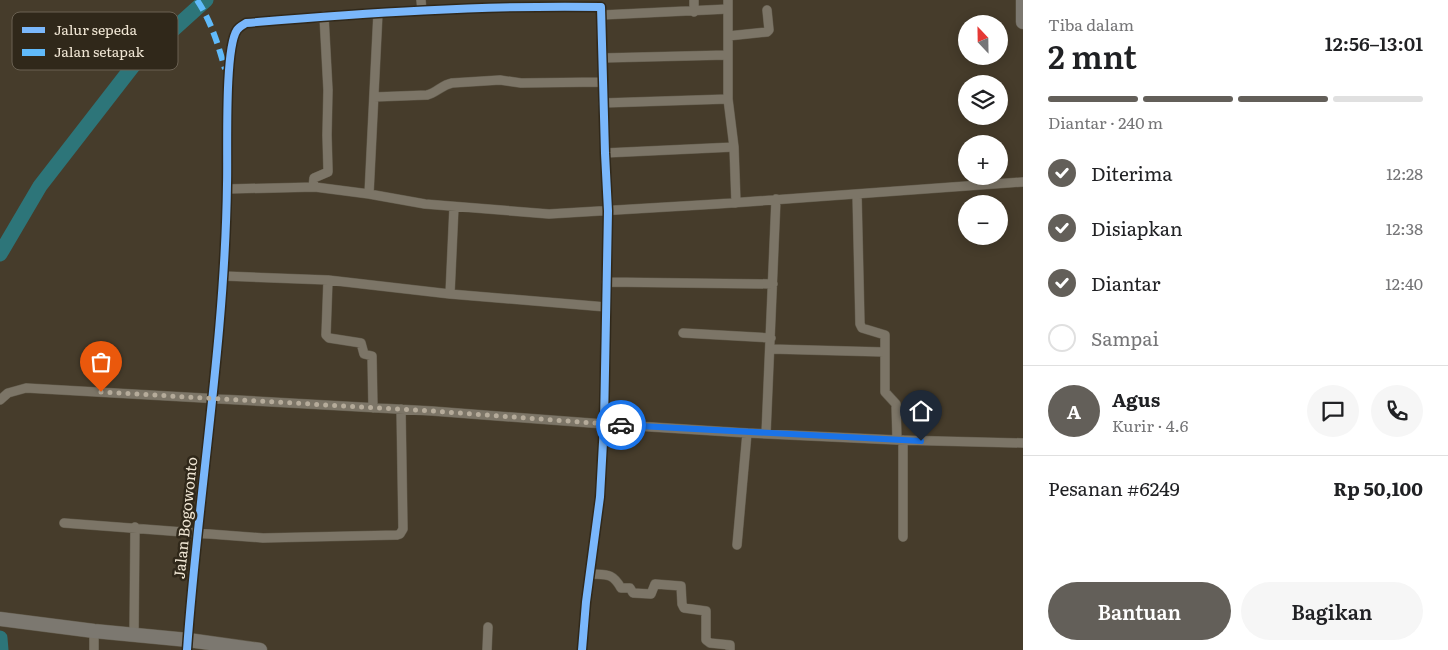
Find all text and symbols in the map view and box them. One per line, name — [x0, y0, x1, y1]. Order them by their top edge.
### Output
legend — [12, 12, 178, 70]
text: Tiba dalam — [1048, 12, 1134, 36]
north arrow — [958, 15, 1008, 65]
map controls — [958, 15, 1008, 245]
text: Jalur sepeda — [54, 19, 137, 39]
text: 12:56–13:01 — [1325, 29, 1423, 57]
text: 2 mnt — [1048, 31, 1137, 79]
text: Jalan setapak — [54, 41, 144, 61]
button: layers — [958, 75, 1008, 125]
text: Diantar · 240 m — [1048, 110, 1163, 134]
button: + — [958, 135, 1008, 185]
icon: check — [1048, 159, 1076, 187]
text: Diterima — [1091, 159, 1173, 187]
text: 12:28 — [1386, 161, 1423, 185]
button: − — [958, 195, 1008, 245]
icon: check — [1048, 214, 1076, 242]
text: Disiapkan — [1091, 214, 1182, 242]
text: 12:38 — [1386, 216, 1423, 240]
icon: check — [1048, 269, 1076, 297]
text: Diantar — [1091, 269, 1160, 297]
text: 12:40 — [1385, 271, 1423, 295]
text: Sampai — [1091, 324, 1159, 352]
pin — [80, 341, 122, 392]
icon: bag — [87, 348, 115, 376]
text: Agus — [1112, 385, 1160, 413]
button: chat — [1307, 385, 1359, 437]
button: phone — [1371, 385, 1423, 437]
pin — [900, 390, 942, 441]
icon: home — [907, 397, 935, 425]
text: A — [1067, 397, 1081, 425]
courier — [596, 400, 646, 450]
icon: car — [607, 411, 635, 439]
text: Kurir · 4.6 — [1112, 413, 1188, 437]
street label: Jalan Bogowonto — [167, 455, 202, 580]
text: Pesanan #6249 — [1048, 474, 1180, 502]
text: Rp 50,100 — [1333, 474, 1423, 502]
button: Bantuan — [1048, 582, 1231, 640]
button: Bagikan — [1241, 582, 1423, 640]

